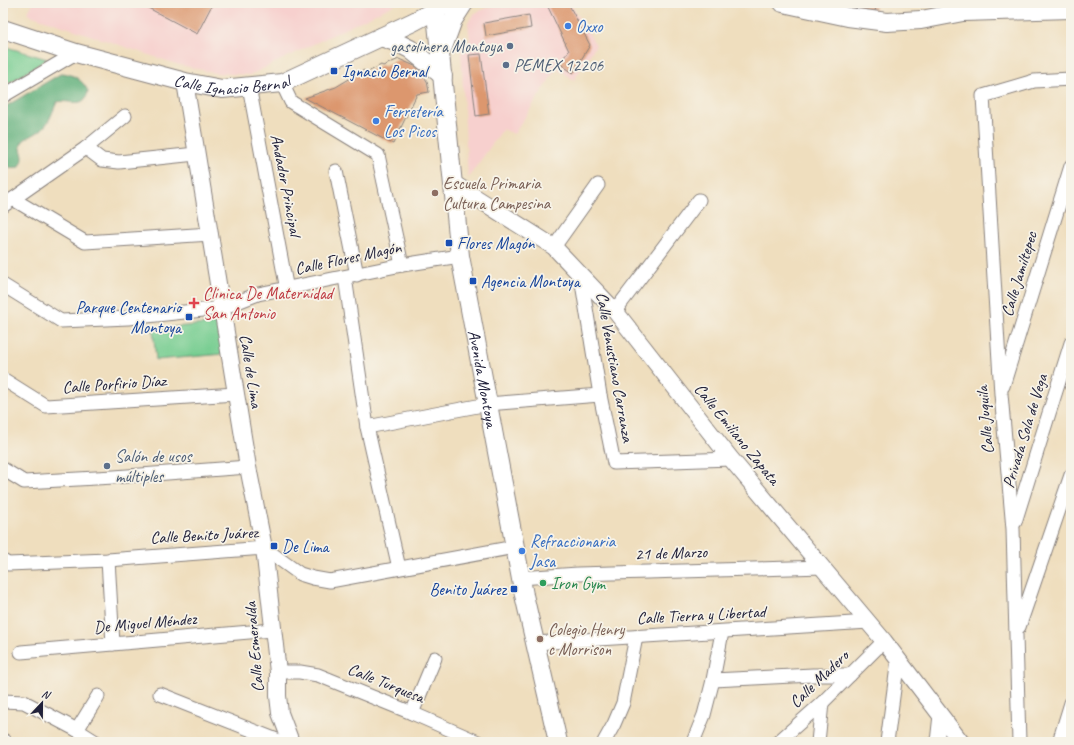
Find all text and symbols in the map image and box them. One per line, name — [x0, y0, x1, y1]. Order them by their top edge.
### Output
place label: Oxxo — [576, 16, 604, 37]
marker: Oxxo — [563, 21, 573, 31]
place label: gasolinera Montoya — [390, 36, 503, 57]
marker: gasolinera Montoya — [505, 41, 515, 51]
place label: PEMEX 12206 — [514, 55, 605, 76]
marker: PEMEX 12206 — [501, 60, 511, 70]
place label: Ignacio Bernal — [342, 61, 430, 82]
marker: Ignacio Bernal — [329, 66, 339, 76]
street label: Calle Ignacio Bernal — [172, 69, 296, 100]
place label: Ferretería Los Picos — [384, 101, 444, 142]
marker: Ferretería Los Picos — [371, 116, 381, 126]
street label: Andador Principal — [266, 132, 307, 241]
place label: Escuela Primaria Cultura Campesina — [443, 173, 552, 214]
marker: Escuela Primaria Cultura Campesina — [430, 188, 440, 198]
street label: Calle Jamiltepec — [996, 228, 1042, 319]
place label: Flores Magón — [457, 233, 536, 254]
street label: Calle Flores Magón — [293, 236, 404, 279]
marker: Flores Magón — [444, 238, 454, 248]
place label: Agencia Montoya — [481, 271, 582, 292]
marker: Agencia Montoya — [468, 276, 478, 286]
place label: Clinica De Maternidad San Antonio — [203, 283, 336, 324]
street label: Calle Venustiano Carranza — [591, 290, 639, 445]
place label: Parque Centenario Montoya — [76, 297, 183, 338]
marker: Clinica De Maternidad San Antonio — [188, 297, 200, 309]
marker: Parque Centenario Montoya — [184, 312, 194, 322]
street label: Avenida Montoya — [464, 328, 503, 431]
street label: Calle de Lima — [235, 333, 267, 410]
street label: Calle Porfirio Díaz — [62, 370, 168, 398]
street label: Privada Sola de Vega — [998, 370, 1053, 490]
street label: Calle Emiliano Zapata — [690, 379, 786, 491]
street label: Calle Juquila — [971, 383, 998, 455]
place label: Salón de usos múltiples — [115, 446, 194, 487]
marker: Salón de usos múltiples — [102, 461, 112, 471]
street label: Calle Benito Juárez — [150, 522, 260, 548]
place label: Refraccionaria Jasa — [529, 531, 617, 572]
place label: De Lima — [282, 536, 331, 557]
marker: De Lima — [269, 541, 279, 551]
street label: 21 de Marzo — [635, 541, 708, 565]
marker: Refraccionaria Jasa — [517, 546, 527, 556]
place label: Iron Gym — [551, 573, 607, 594]
marker: Iron Gym — [538, 578, 548, 588]
place label: Benito Juárez — [429, 579, 508, 600]
marker: Benito Juárez — [509, 584, 519, 594]
street label: Calle Esmeralda — [239, 600, 268, 693]
street label: Calle Tierra y Libertad — [636, 601, 768, 629]
street label: De Miguel Méndez — [93, 608, 199, 638]
place label: Colegio Henry c Morrison — [548, 619, 626, 660]
marker: Colegio Henry c Morrison — [535, 634, 545, 644]
street label: Calle Madero — [785, 644, 854, 712]
street label: Calle Turquesa — [345, 658, 429, 709]
north arrow — [22, 683, 62, 723]
text: N — [40, 686, 54, 702]

